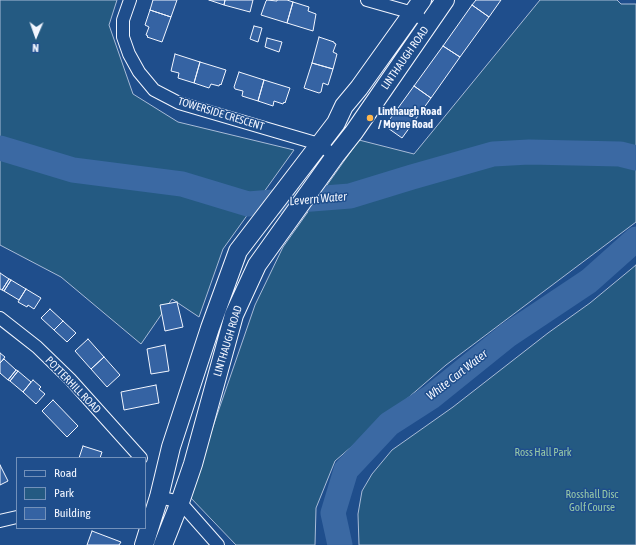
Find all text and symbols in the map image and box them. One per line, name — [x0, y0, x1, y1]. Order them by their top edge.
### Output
north arrow — [16, 16, 56, 56]
street label: LINTHAUGH ROAD — [378, 24, 432, 92]
text: N — [32, 42, 39, 54]
street label: TOWERSIDE CRESCENT — [176, 95, 266, 133]
place label: Linthaugh Road / Moyne Road — [378, 105, 442, 131]
marker: Linthaugh Road / Moyne Road — [365, 113, 375, 123]
water label: Levern Water — [289, 189, 347, 209]
street label: LINTHAUGH ROAD — [211, 304, 245, 378]
water label: White Cart Water — [424, 347, 490, 403]
street label: POTTERHILL ROAD — [43, 354, 103, 416]
park label: Ross Hall Park — [514, 446, 572, 460]
legend — [16, 457, 146, 529]
text: Road — [54, 466, 77, 480]
text: Park — [54, 486, 74, 500]
park label: Rosshall Disc Golf Course — [566, 488, 618, 514]
text: Building — [54, 506, 91, 520]

